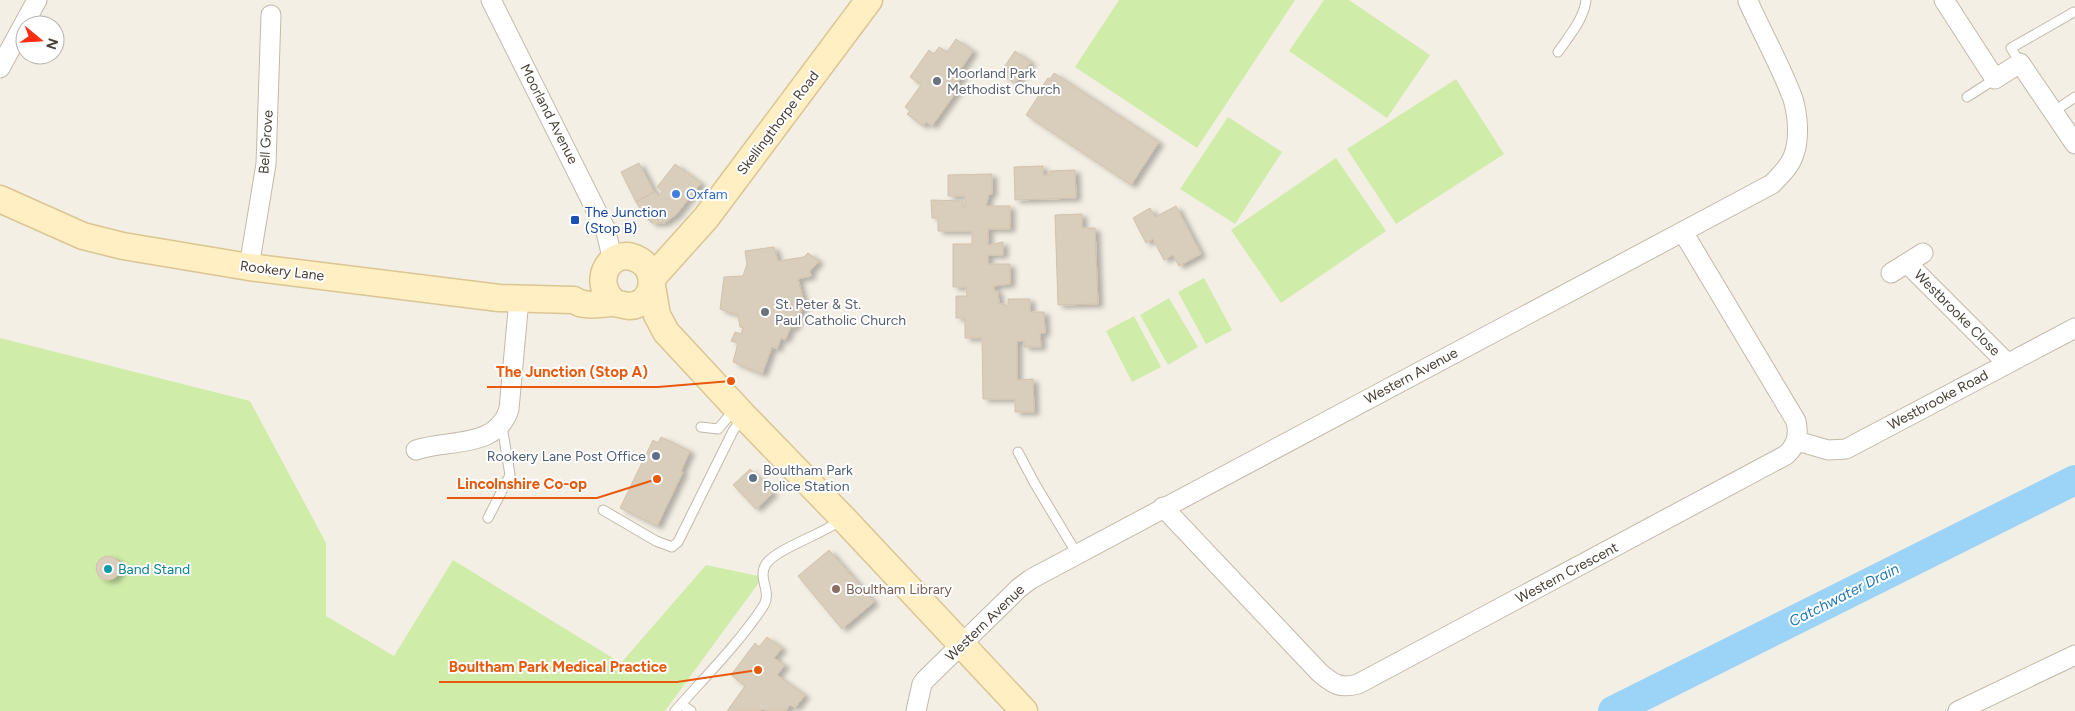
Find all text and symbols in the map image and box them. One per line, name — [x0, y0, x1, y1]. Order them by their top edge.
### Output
north arrow — [15, 15, 65, 65]
text: N — [42, 36, 62, 52]
street label: Moorland Avenue — [516, 61, 582, 167]
place label: Moorland Park Methodist Church — [947, 65, 1060, 98]
street label: Skellingthorpe Road — [733, 68, 823, 178]
marker: Moorland Park Methodist Church — [931, 75, 943, 87]
street label: Bell Grove — [255, 109, 277, 174]
place label: Oxfam — [686, 186, 728, 203]
marker: Oxfam — [670, 188, 682, 200]
place label: The Junction (Stop B) — [585, 204, 667, 237]
marker: The Junction (Stop B) — [569, 214, 581, 226]
street label: Rookery Lane — [239, 257, 325, 285]
street label: Westbrooke Close — [1910, 266, 2004, 360]
place label: St. Peter & St. Paul Catholic Church — [775, 296, 906, 329]
marker: St. Peter & St. Paul Catholic Church — [759, 306, 771, 318]
street label: Western Avenue — [1361, 344, 1461, 408]
callout: The Junction (Stop A) — [487, 357, 658, 387]
text: The Junction (Stop A) — [496, 363, 648, 381]
street label: Westbrooke Road — [1885, 366, 1991, 434]
place label: Rookery Lane Post Office — [487, 448, 646, 465]
marker: Rookery Lane Post Office — [650, 450, 662, 462]
place label: Boultham Park Police Station — [763, 462, 853, 495]
callout: Lincolnshire Co-op — [447, 468, 597, 498]
marker: Boultham Park Police Station — [747, 472, 759, 484]
text: Lincolnshire Co-op — [457, 475, 587, 493]
street label: Western Crescent — [1513, 539, 1621, 607]
water label: Catchwater Drain — [1786, 559, 1902, 631]
place label: Band Stand — [118, 561, 190, 578]
marker: Band Stand — [102, 563, 114, 575]
place label: Boultham Library — [846, 581, 953, 598]
street label: Western Avenue — [942, 581, 1028, 665]
marker: Boultham Library — [830, 583, 842, 595]
callout: Boultham Park Medical Practice — [439, 652, 677, 682]
text: Boultham Park Medical Practice — [449, 658, 668, 676]

